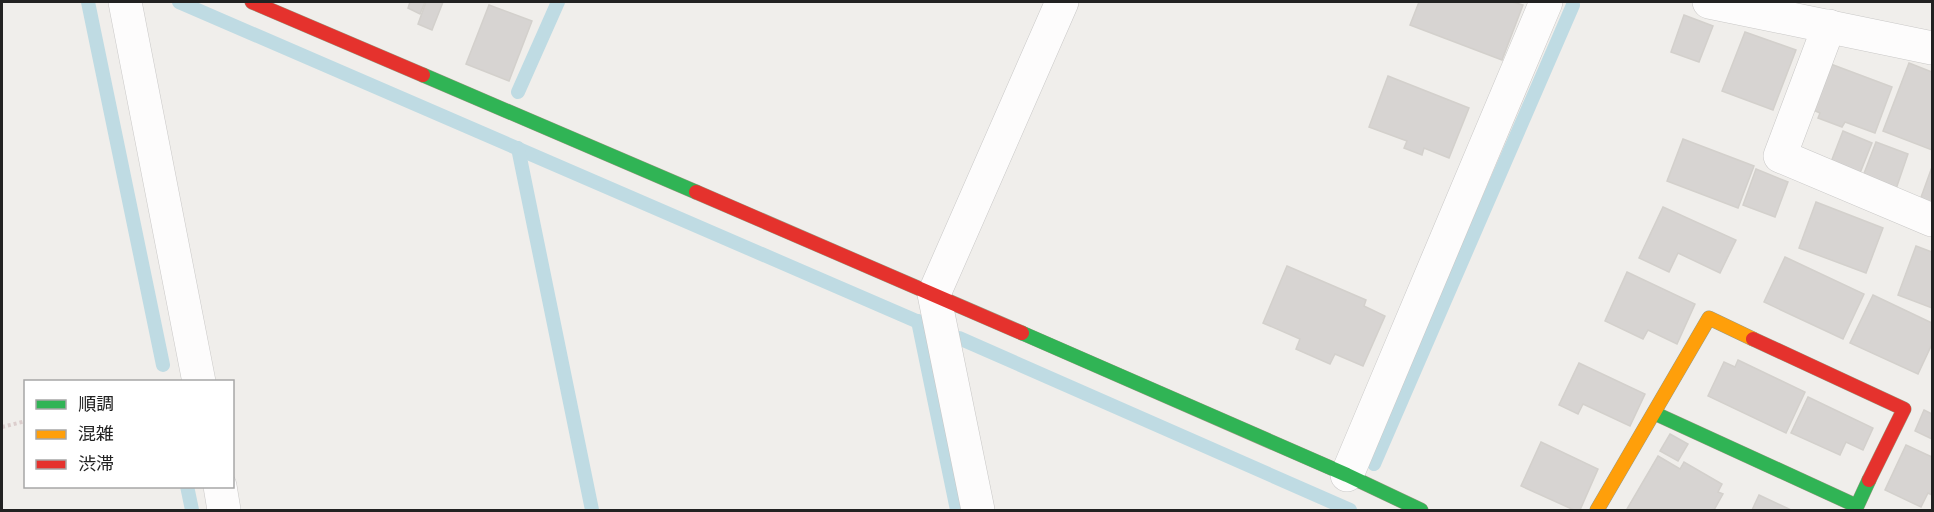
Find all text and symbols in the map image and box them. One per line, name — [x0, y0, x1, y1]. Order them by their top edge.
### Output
legend — [24, 380, 234, 488]
text: 順調 — [78, 392, 114, 415]
text: 混雑 — [78, 422, 114, 445]
text: 渋滞 — [78, 452, 114, 475]

